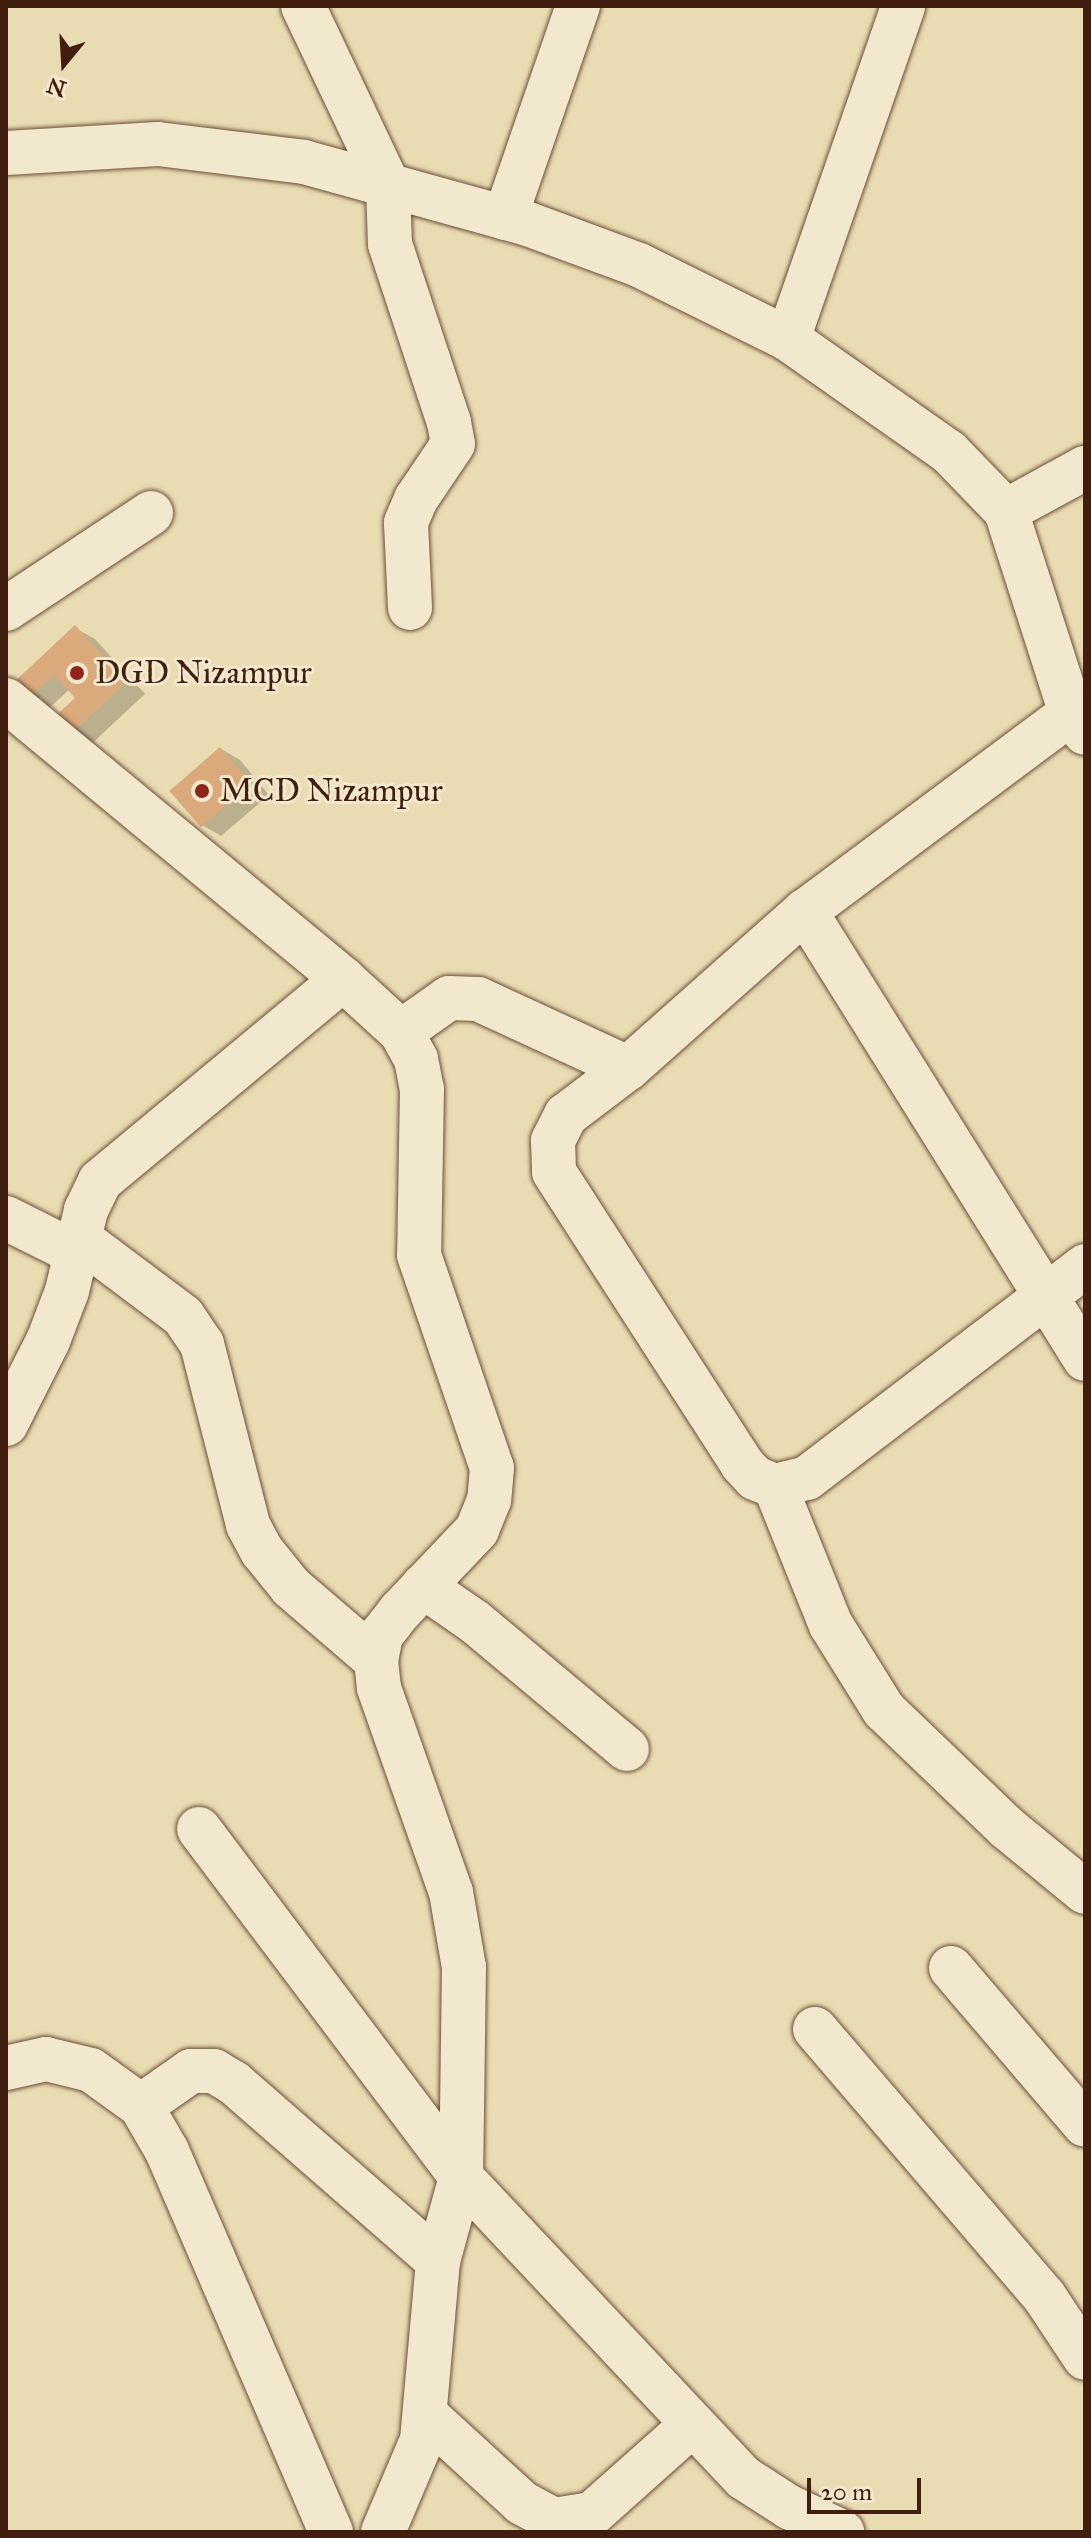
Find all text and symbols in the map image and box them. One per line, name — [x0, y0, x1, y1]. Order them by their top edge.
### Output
north arrow — [24, 24, 104, 104]
text: N — [43, 72, 69, 103]
place label: DGD Nizampur — [95, 654, 312, 692]
marker: DGD Nizampur — [66, 662, 88, 684]
place label: MCD Nizampur — [220, 772, 443, 810]
marker: MCD Nizampur — [191, 780, 213, 802]
scale bar — [811, 2462, 925, 2512]
text: 20 m — [821, 2477, 872, 2507]

